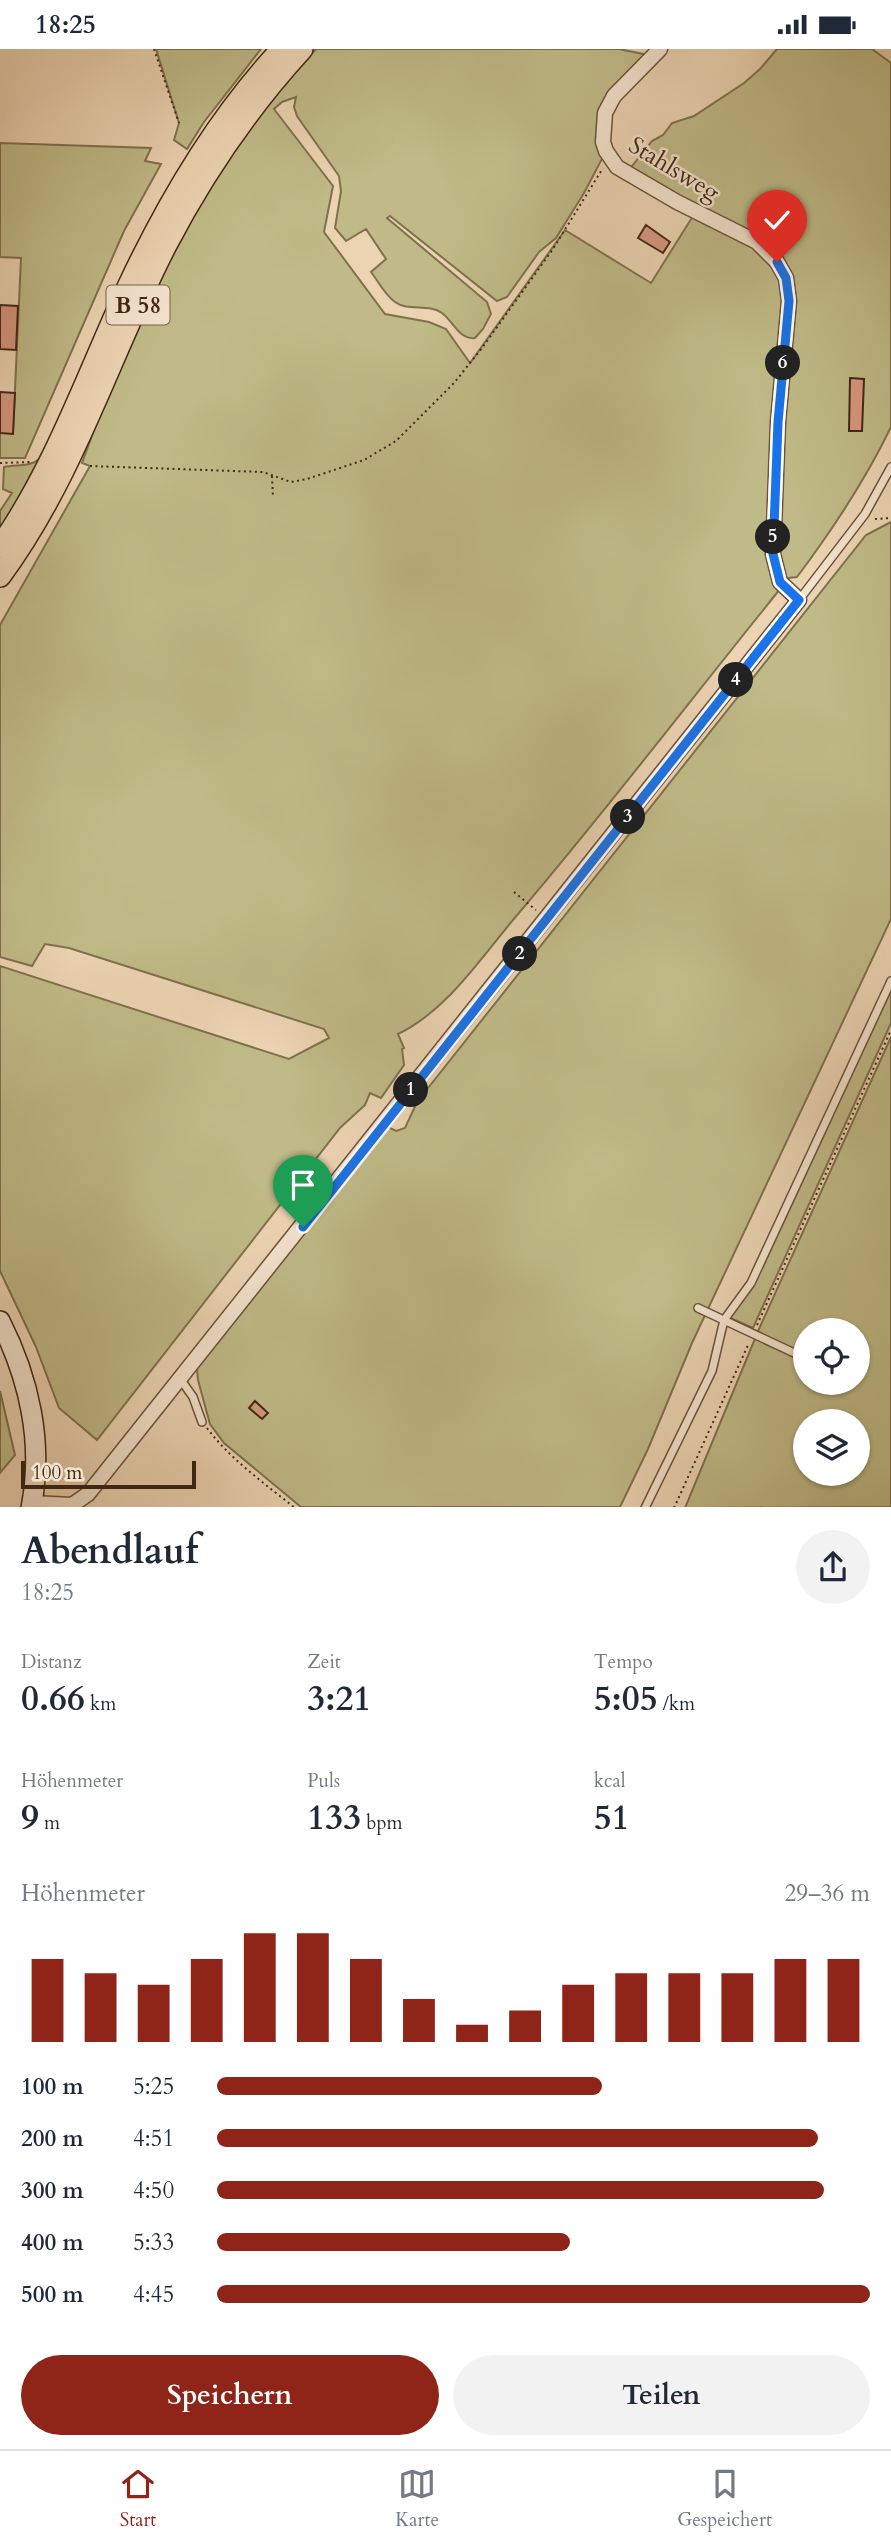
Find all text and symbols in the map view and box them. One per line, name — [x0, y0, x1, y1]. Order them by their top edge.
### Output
text: 18:25 — [35, 7, 96, 42]
street label: Stahlsweg — [622, 129, 726, 209]
pin — [747, 190, 807, 262]
icon: check — [758, 201, 796, 239]
road number: B 58 — [106, 285, 170, 325]
pin: 6 — [766, 345, 800, 381]
text: 6 — [778, 349, 787, 375]
pin: 5 — [756, 519, 790, 554]
text: 5 — [768, 523, 777, 549]
pin: 4 — [718, 663, 754, 697]
text: 4 — [731, 666, 740, 692]
pin: 3 — [610, 799, 646, 835]
text: 3 — [623, 803, 632, 829]
pin: 2 — [503, 937, 538, 971]
text: 2 — [515, 940, 524, 966]
pin: 1 — [394, 1073, 428, 1107]
text: 1 — [406, 1076, 415, 1102]
pin — [273, 1155, 333, 1227]
icon: arrive — [284, 1166, 322, 1204]
map controls — [793, 1318, 870, 1486]
button: locate — [793, 1318, 870, 1395]
button: layers — [793, 1409, 870, 1486]
scale bar — [21, 1458, 196, 1490]
text: 100 m — [32, 1460, 82, 1486]
text: Abendlauf — [21, 1525, 198, 1577]
button: share — [796, 1530, 870, 1604]
text: 18:25 — [21, 1577, 74, 1608]
text: Distanz — [21, 1649, 82, 1675]
text: Zeit — [307, 1649, 341, 1675]
text: Tempo — [594, 1649, 653, 1675]
text: 0.66 — [21, 1675, 85, 1723]
text: 3:21 — [307, 1675, 371, 1723]
text: 5:05 — [594, 1675, 658, 1723]
text: km — [85, 1691, 116, 1717]
text: /km — [658, 1691, 695, 1717]
text: Höhenmeter — [21, 1768, 123, 1794]
text: Puls — [307, 1768, 340, 1794]
text: kcal — [594, 1768, 626, 1794]
text: 9 — [21, 1794, 39, 1842]
text: 133 — [307, 1794, 361, 1842]
text: 51 — [594, 1794, 630, 1842]
text: m — [39, 1810, 60, 1836]
text: bpm — [361, 1810, 403, 1836]
text: Höhenmeter — [21, 1878, 145, 1909]
text: 29–36 m — [785, 1878, 870, 1909]
text: 100 m — [21, 2071, 84, 2102]
text: 5:25 — [133, 2071, 174, 2102]
text: 200 m — [21, 2123, 84, 2154]
text: 4:51 — [133, 2123, 174, 2154]
text: 300 m — [21, 2175, 84, 2206]
text: 4:50 — [133, 2175, 174, 2206]
text: 400 m — [21, 2227, 84, 2258]
text: 5:33 — [133, 2227, 174, 2258]
text: 500 m — [21, 2279, 84, 2310]
text: 4:45 — [133, 2279, 174, 2310]
button: Speichern — [21, 2355, 439, 2435]
button: Teilen — [453, 2355, 870, 2435]
tab: Start — [119, 2465, 157, 2533]
tab: Karte — [395, 2465, 439, 2533]
tab: Gespeichert — [677, 2465, 772, 2533]

